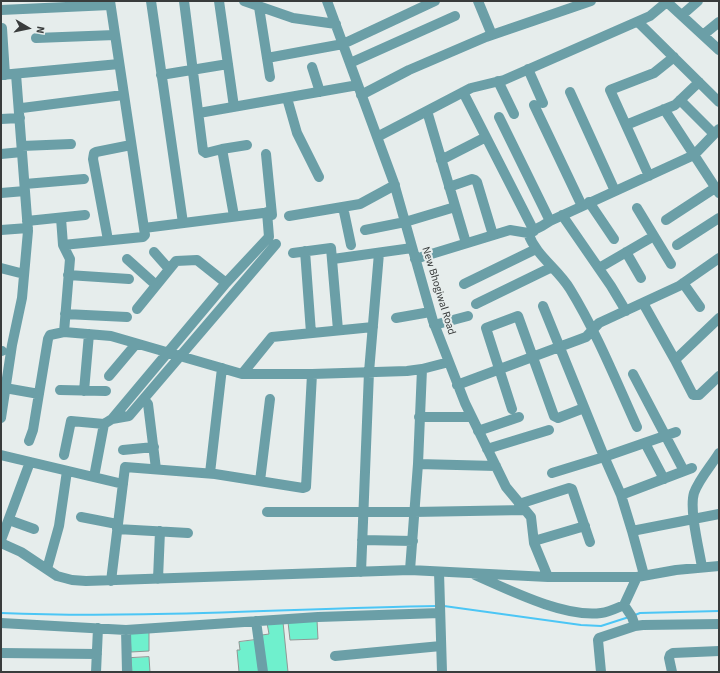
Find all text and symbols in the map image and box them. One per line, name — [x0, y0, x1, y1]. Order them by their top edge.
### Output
north arrow — [8, 8, 48, 48]
text: N — [32, 25, 48, 35]
street label: New Bhogiwal Road — [418, 245, 458, 337]

